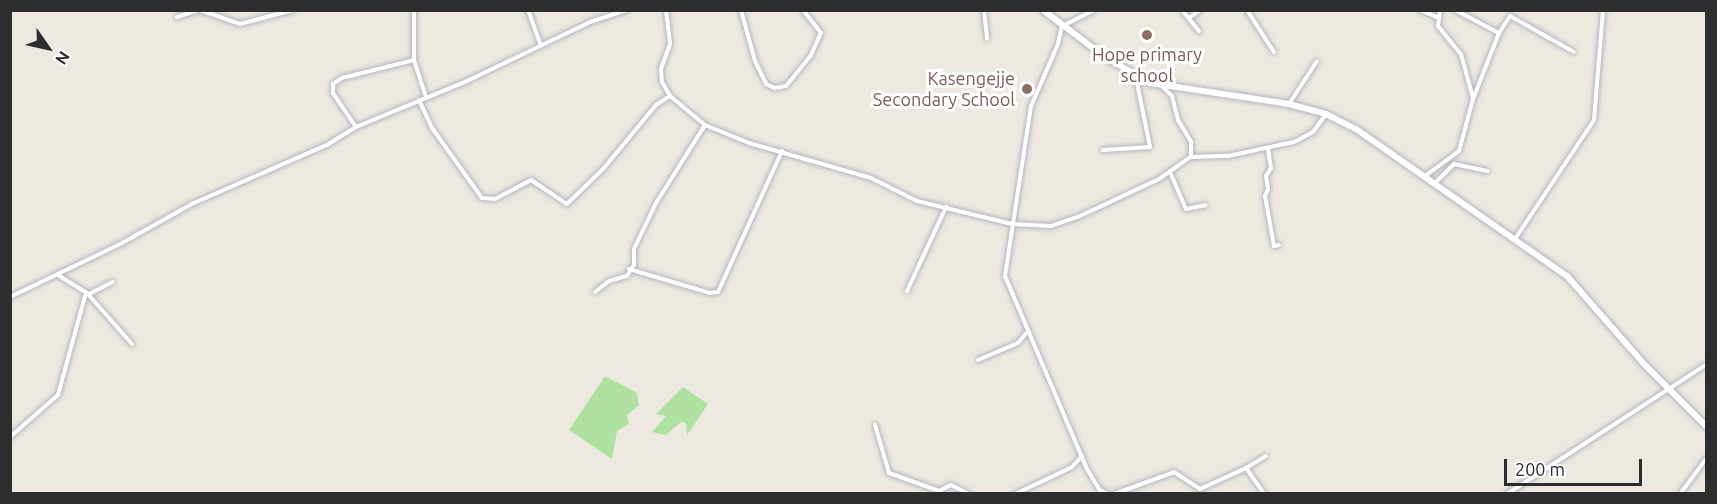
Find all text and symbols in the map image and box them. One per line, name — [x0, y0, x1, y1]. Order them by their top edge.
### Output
north arrow — [18, 18, 78, 78]
marker: Hope primary school — [1140, 28, 1154, 42]
place label: Hope primary school — [1092, 44, 1202, 86]
text: N — [52, 48, 74, 68]
place label: Kasengejje Secondary School — [873, 68, 1015, 110]
marker: Kasengejje Secondary School — [1020, 82, 1034, 96]
scale bar — [1507, 447, 1645, 485]
text: 200 m — [1515, 459, 1565, 479]

